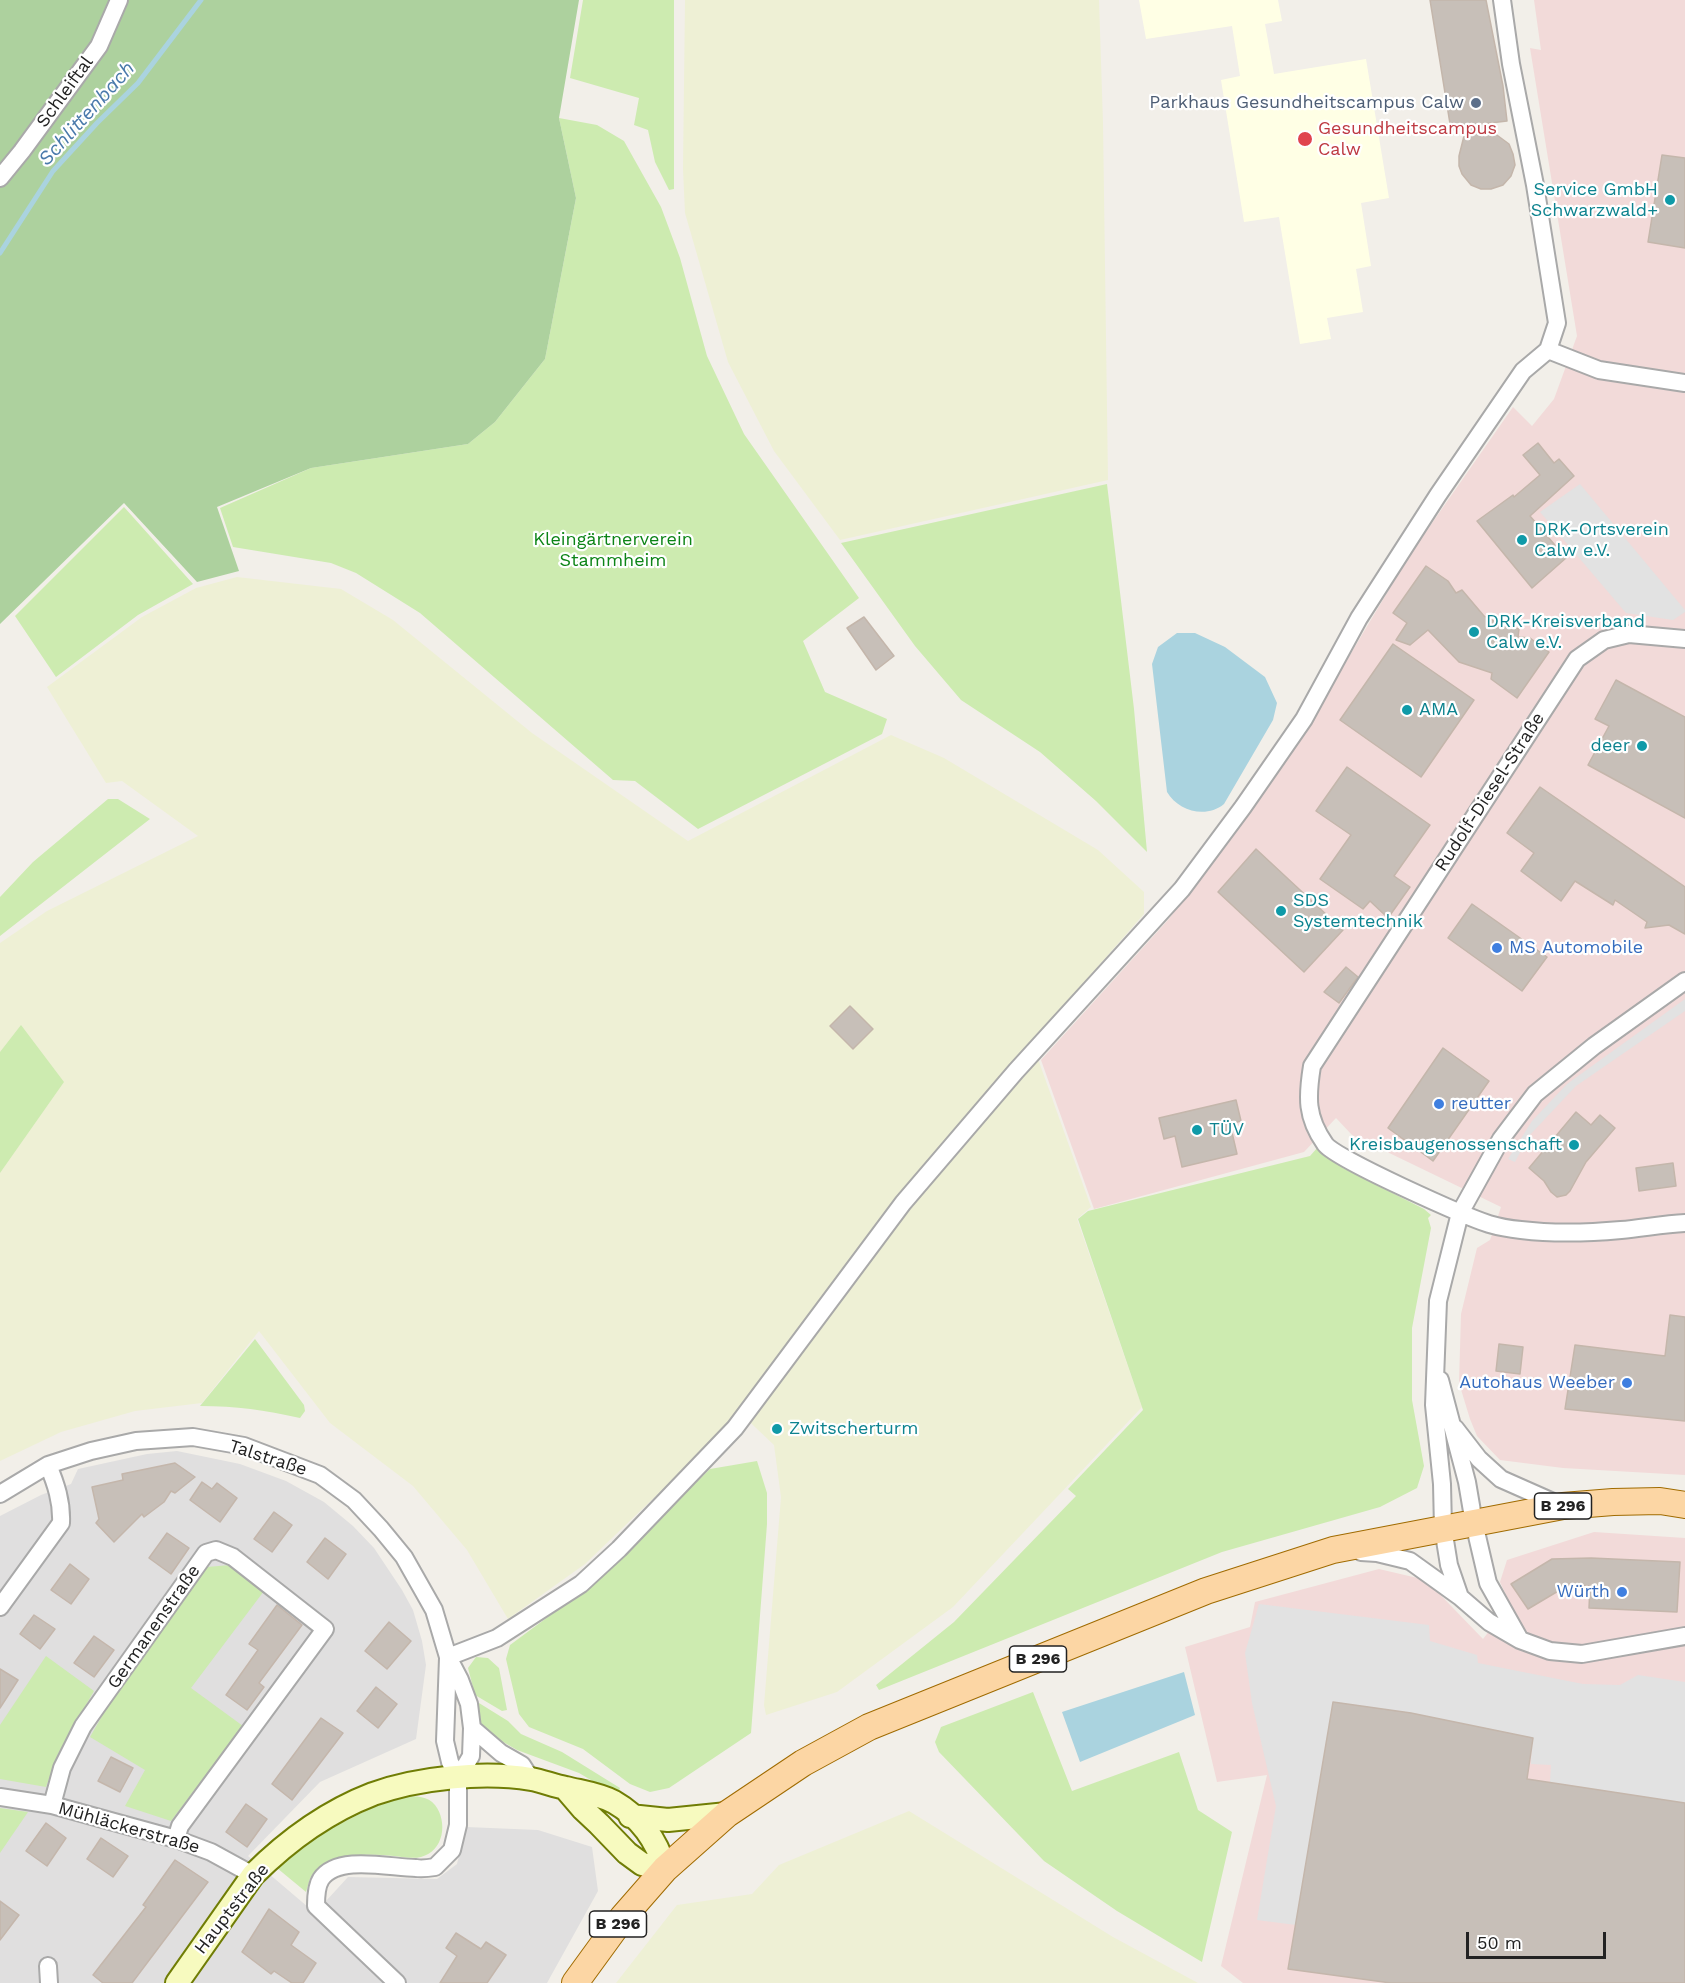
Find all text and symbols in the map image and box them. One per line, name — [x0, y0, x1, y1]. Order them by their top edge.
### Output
street label: Schleiftal — [32, 52, 98, 132]
water label: Schlittenbach — [34, 57, 140, 171]
place label: Parkhaus Gesundheitscampus Calw — [1149, 92, 1464, 114]
marker: Parkhaus Gesundheitscampus Calw — [1469, 96, 1483, 110]
place label: Gesundheitscampus Calw — [1318, 118, 1497, 160]
marker: Gesundheitscampus Calw — [1296, 130, 1314, 148]
place label: Service GmbH Schwarzwald+ — [1531, 179, 1658, 222]
marker: Service GmbH Schwarzwald+ — [1663, 193, 1677, 207]
place label: DRK-Ortsverein Calw e.V. — [1534, 519, 1669, 562]
park label: Kleingärtnerverein Stammheim — [533, 529, 693, 572]
marker: DRK-Ortsverein Calw e.V. — [1515, 533, 1529, 547]
place label: DRK-Kreisverband Calw e.V. — [1486, 611, 1645, 654]
marker: DRK-Kreisverband Calw e.V. — [1467, 625, 1481, 639]
place label: AMA — [1419, 699, 1458, 721]
marker: AMA — [1400, 703, 1414, 717]
street label: Rudolf-Diesel-Straße — [1431, 709, 1549, 875]
place label: deer — [1591, 735, 1630, 757]
marker: deer — [1635, 739, 1649, 753]
place label: SDS Systemtechnik — [1293, 890, 1423, 932]
marker: SDS Systemtechnik — [1274, 904, 1288, 918]
place label: MS Automobile — [1509, 937, 1643, 959]
marker: MS Automobile — [1490, 941, 1504, 955]
place label: reutter — [1451, 1093, 1511, 1115]
marker: reutter — [1432, 1097, 1446, 1111]
place label: TÜV — [1209, 1119, 1244, 1141]
marker: TÜV — [1190, 1123, 1204, 1137]
place label: Kreisbaugenossenschaft — [1349, 1134, 1562, 1156]
marker: Kreisbaugenossenschaft — [1567, 1138, 1581, 1152]
place label: Autohaus Weeber — [1459, 1372, 1615, 1394]
marker: Autohaus Weeber — [1620, 1376, 1634, 1390]
place label: Zwitscherturm — [789, 1418, 918, 1440]
marker: Zwitscherturm — [770, 1422, 784, 1436]
street label: Talstraße — [226, 1435, 310, 1481]
road number: B 296 — [1534, 1493, 1592, 1519]
street label: Germanenstraße — [103, 1561, 205, 1693]
place label: Würth — [1556, 1581, 1610, 1603]
marker: Würth — [1615, 1585, 1629, 1599]
road number: B 296 — [1010, 1646, 1066, 1672]
street label: Mühläckerstraße — [56, 1797, 202, 1859]
street label: Hauptstraße — [190, 1859, 274, 1959]
road number: B 296 — [590, 1911, 646, 1937]
scale bar — [1469, 1920, 1608, 1958]
text: 50 m — [1477, 1932, 1522, 1953]

